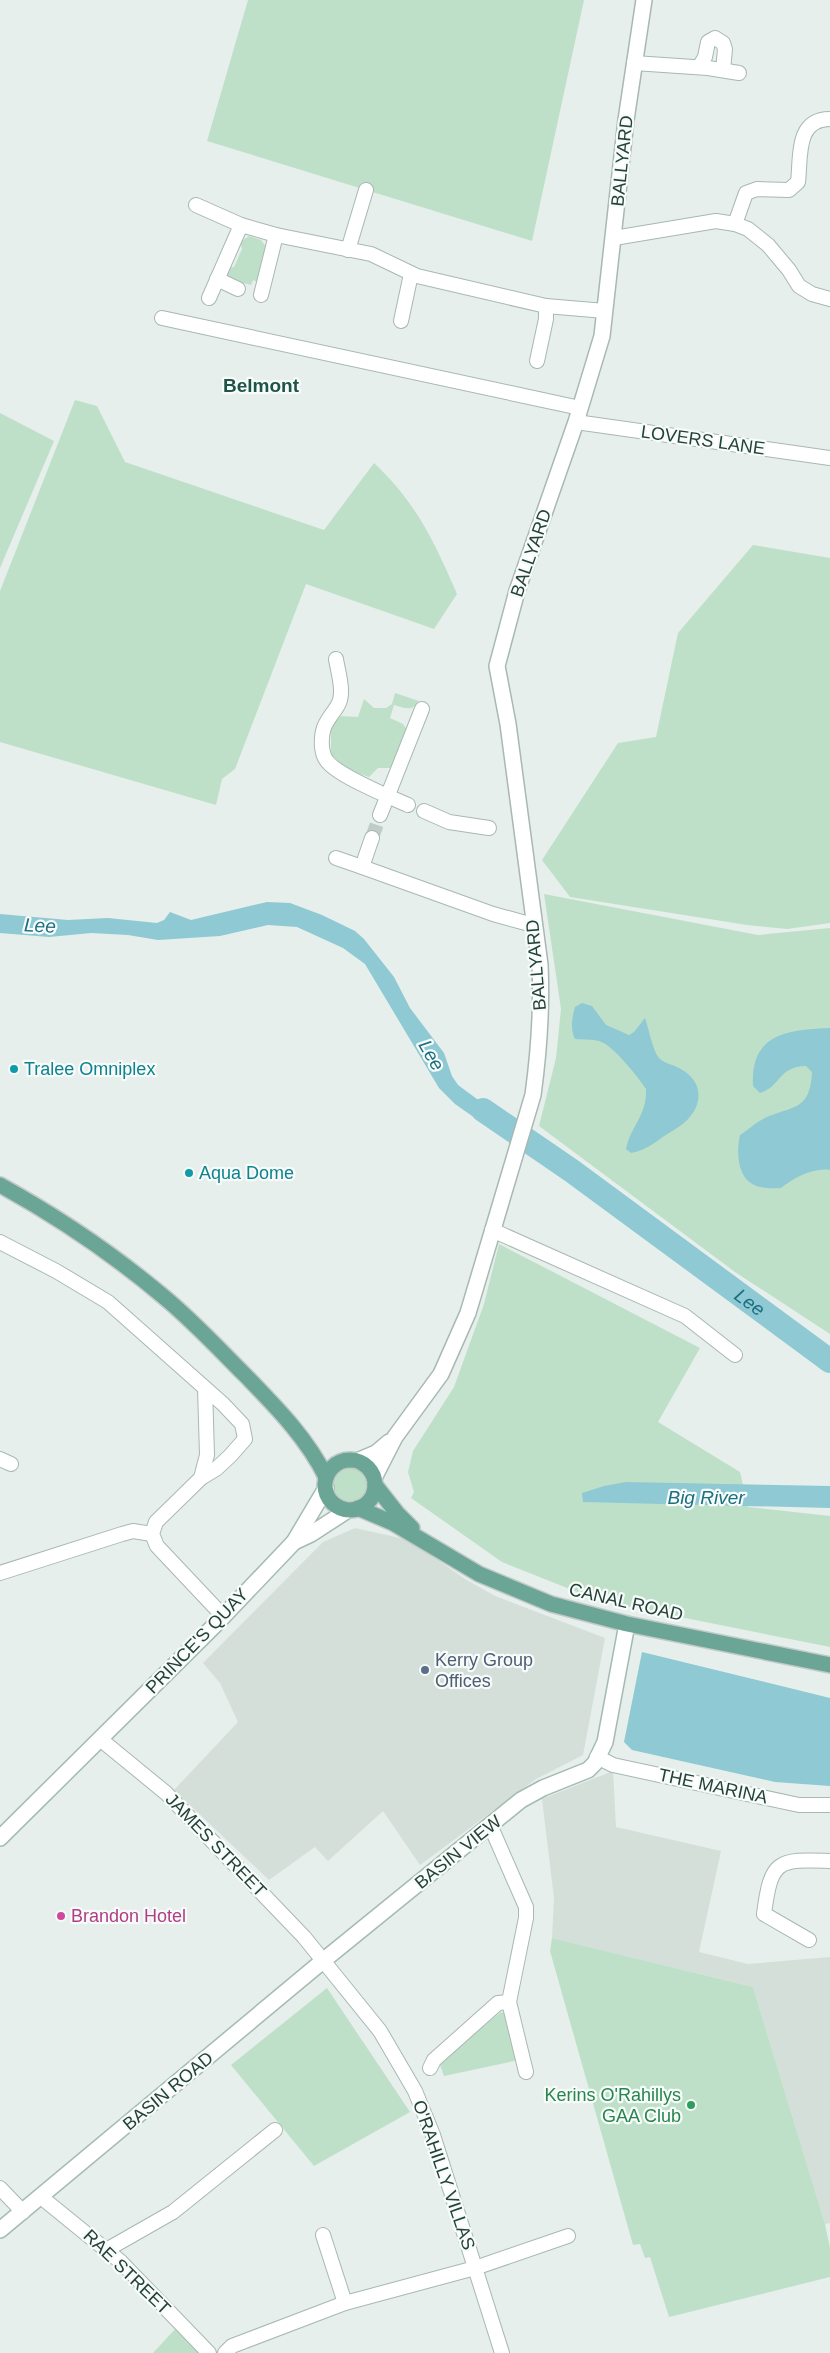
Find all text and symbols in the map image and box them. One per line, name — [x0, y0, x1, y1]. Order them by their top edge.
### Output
street label: BALLYARD — [607, 115, 637, 207]
district label: Belmont — [223, 375, 300, 396]
street label: LOVERS LANE — [640, 421, 766, 459]
street label: BALLYARD — [507, 507, 555, 599]
water label: Lee — [24, 914, 56, 937]
street label: BALLYARD — [522, 919, 550, 1011]
water label: Lee — [415, 1036, 449, 1074]
place label: Tralee Omniplex — [24, 1059, 155, 1079]
marker: Tralee Omniplex — [8, 1063, 20, 1075]
place label: Aqua Dome — [199, 1163, 294, 1183]
marker: Aqua Dome — [183, 1167, 195, 1179]
water label: Lee — [731, 1285, 769, 1320]
water label: Big River — [667, 1487, 745, 1508]
street label: CANAL ROAD — [567, 1579, 685, 1625]
street label: PRINCE'S QUAY — [142, 1584, 252, 1698]
place label: Kerry Group Offices — [435, 1650, 533, 1691]
marker: Kerry Group Offices — [419, 1664, 431, 1676]
street label: THE MARINA — [657, 1765, 769, 1807]
street label: JAMES STREET — [162, 1789, 270, 1901]
street label: BASIN VIEW — [411, 1811, 505, 1893]
place label: Brandon Hotel — [71, 1906, 186, 1926]
marker: Brandon Hotel — [55, 1910, 67, 1922]
street label: BASIN ROAD — [119, 2048, 217, 2134]
place label: Kerins O'Rahillys GAA Club — [545, 2085, 681, 2126]
street label: O'RAHILLY VILLAS — [409, 2098, 479, 2252]
marker: Kerins O'Rahillys GAA Club — [685, 2099, 697, 2111]
street label: RAE STREET — [79, 2226, 175, 2318]

